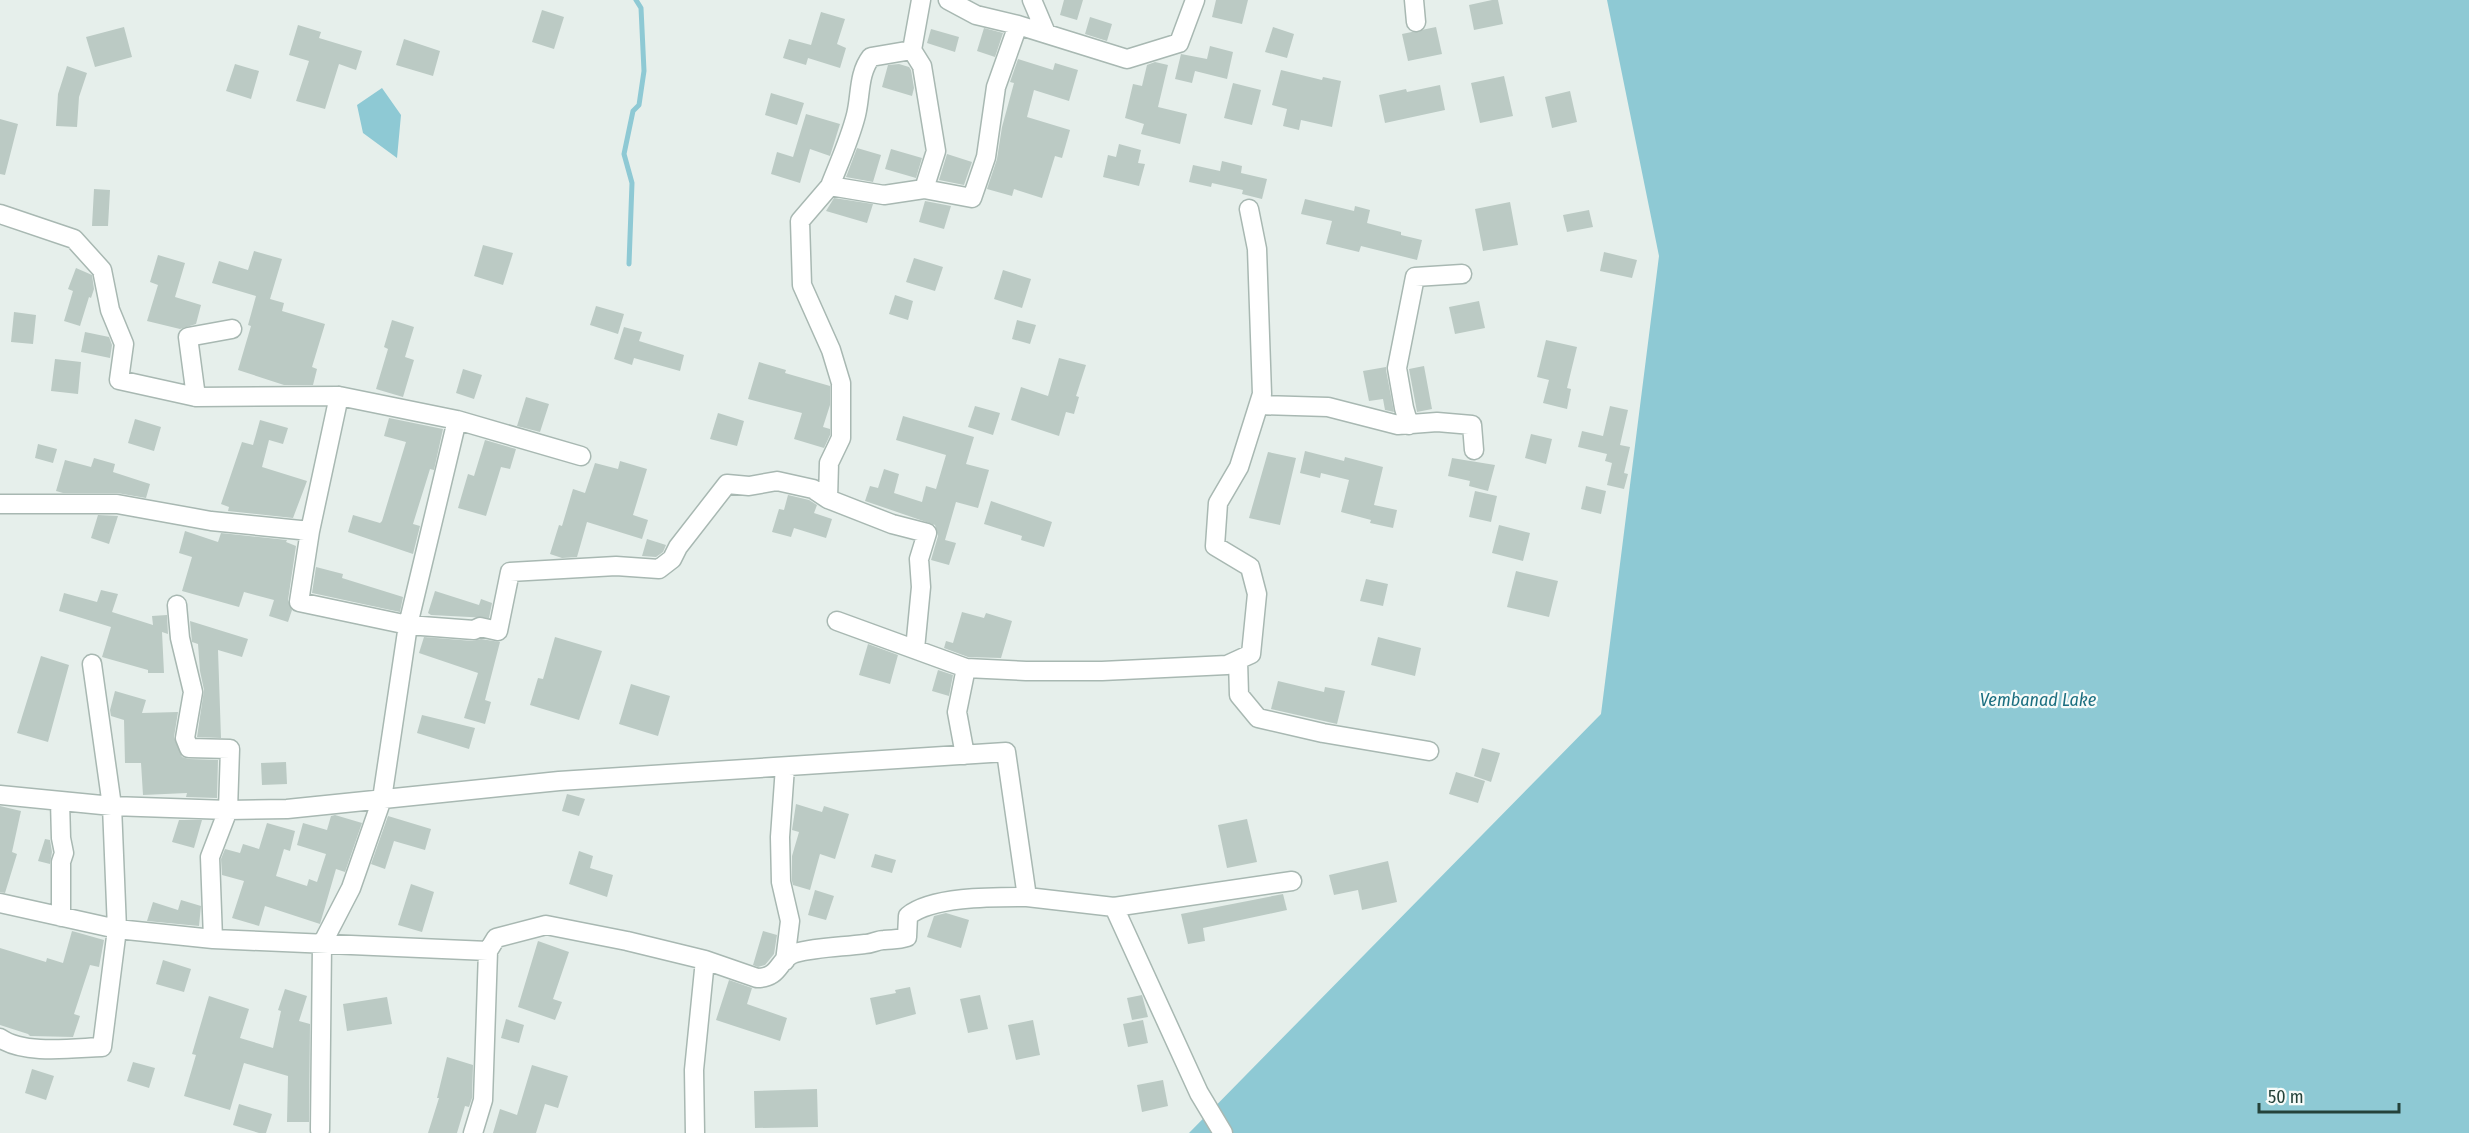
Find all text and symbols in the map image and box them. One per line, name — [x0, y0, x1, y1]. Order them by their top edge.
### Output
water label: Vembanad Lake — [1980, 689, 2097, 711]
scale bar — [2259, 1076, 2398, 1114]
text: 50 m — [2268, 1086, 2304, 1108]

